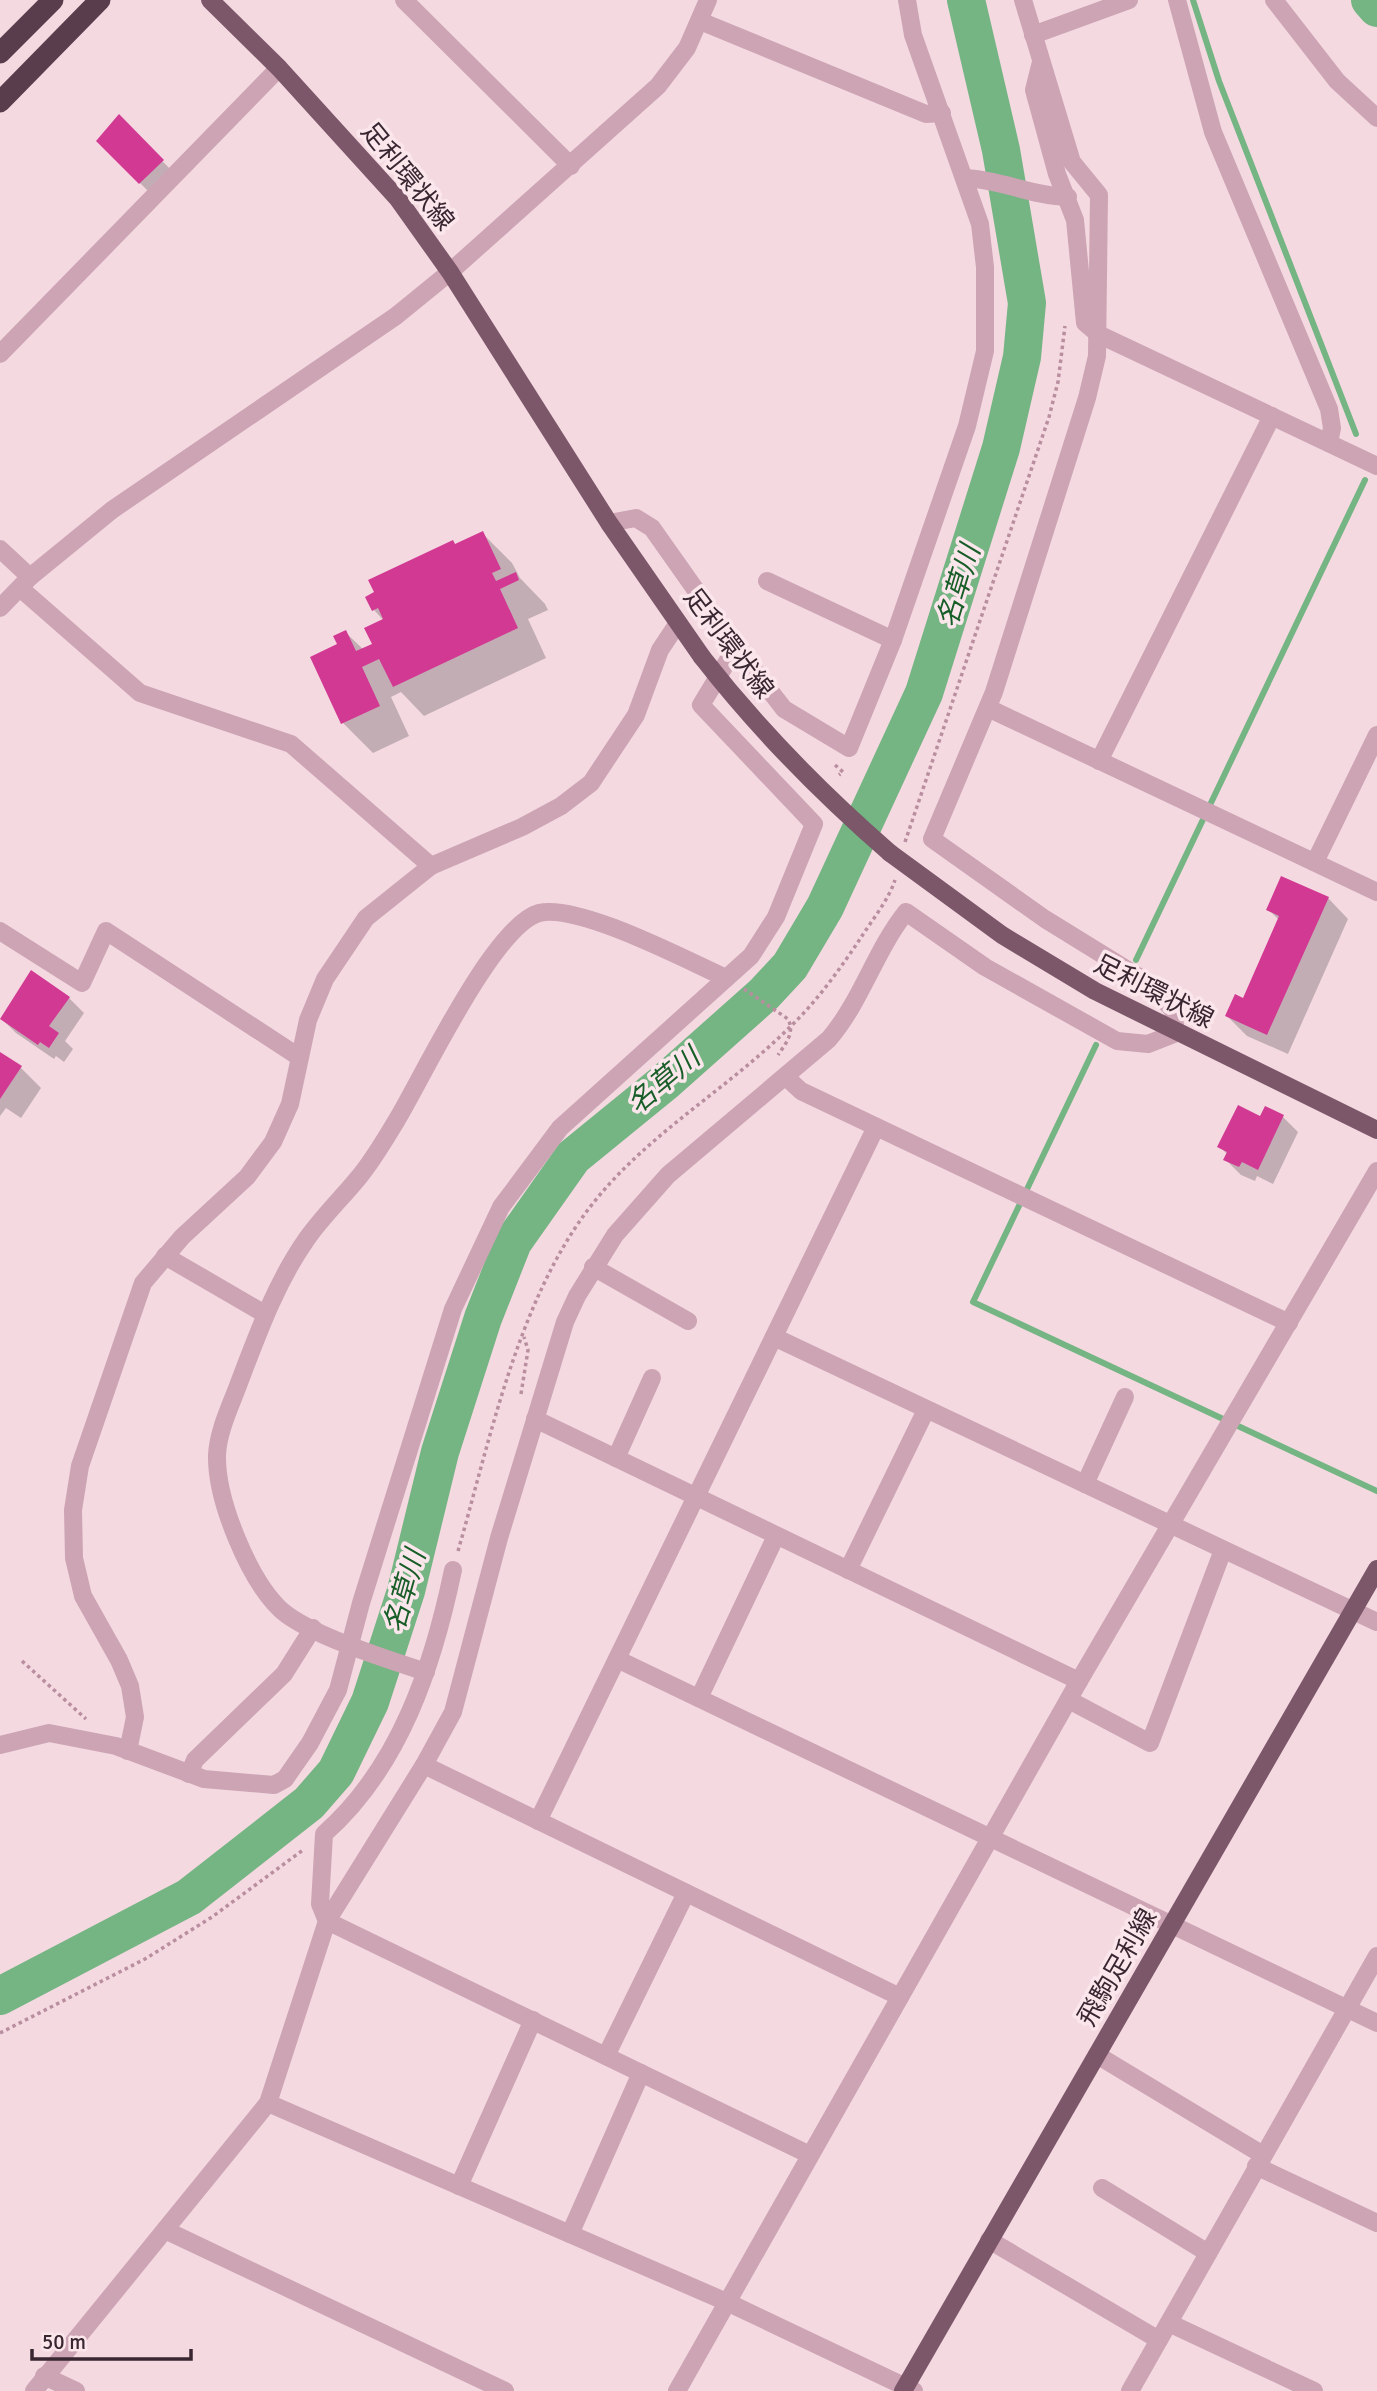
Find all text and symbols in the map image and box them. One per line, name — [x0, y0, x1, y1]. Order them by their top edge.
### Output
street label: 足利環状線 — [354, 116, 461, 237]
water label: 名草川 — [930, 538, 988, 631]
street label: 足利環状線 — [676, 582, 780, 705]
street label: 足利環状線 — [1088, 948, 1219, 1036]
water label: 名草川 — [621, 1039, 709, 1121]
water label: 名草川 — [377, 1543, 434, 1636]
street label: 飛駒足利線 — [1072, 1903, 1164, 2032]
scale bar — [32, 2318, 191, 2362]
text: 50 m — [42, 2329, 86, 2355]

